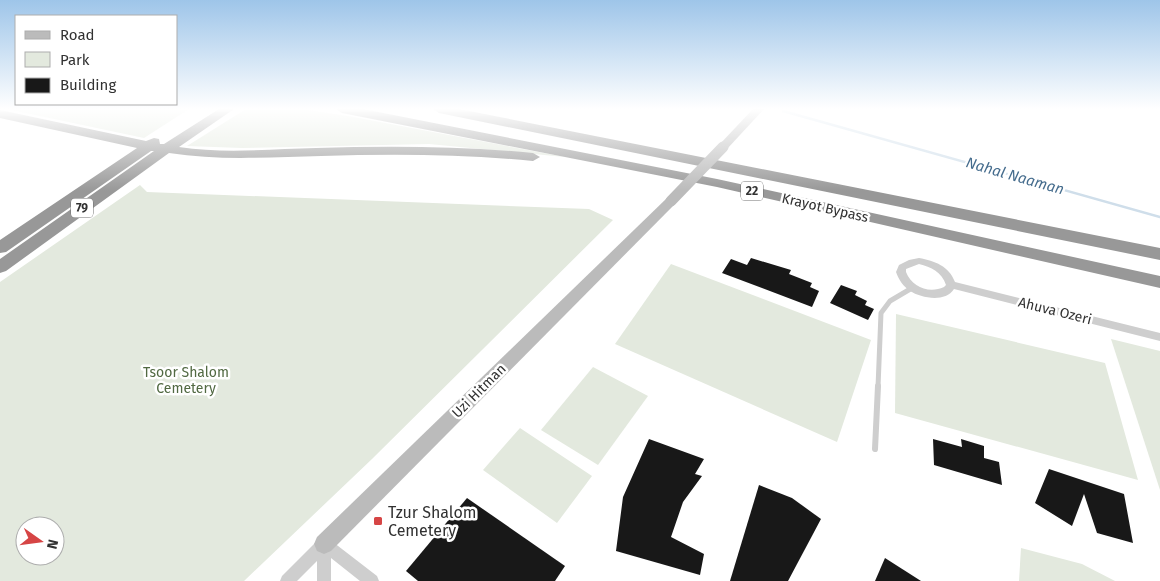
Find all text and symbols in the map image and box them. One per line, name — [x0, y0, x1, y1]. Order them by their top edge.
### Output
legend — [15, 15, 178, 105]
text: Road — [60, 26, 95, 44]
text: Park — [60, 51, 90, 69]
text: Building — [60, 76, 116, 94]
water label: Nahal Naaman — [964, 153, 1066, 199]
road number: 22 — [741, 182, 763, 200]
street label: Krayot Bypass — [780, 190, 870, 226]
road number: 79 — [71, 198, 93, 218]
street label: Ahuva Ozeri — [1017, 294, 1093, 328]
street label: Uzi Hitman — [448, 360, 510, 422]
park label: Tsoor Shalom Cemetery — [143, 364, 229, 397]
place label: Tzur Shalom Cemetery — [388, 503, 477, 540]
marker: Tzur Shalom Cemetery — [372, 515, 384, 527]
north arrow — [15, 516, 65, 566]
text: N — [43, 537, 62, 551]

